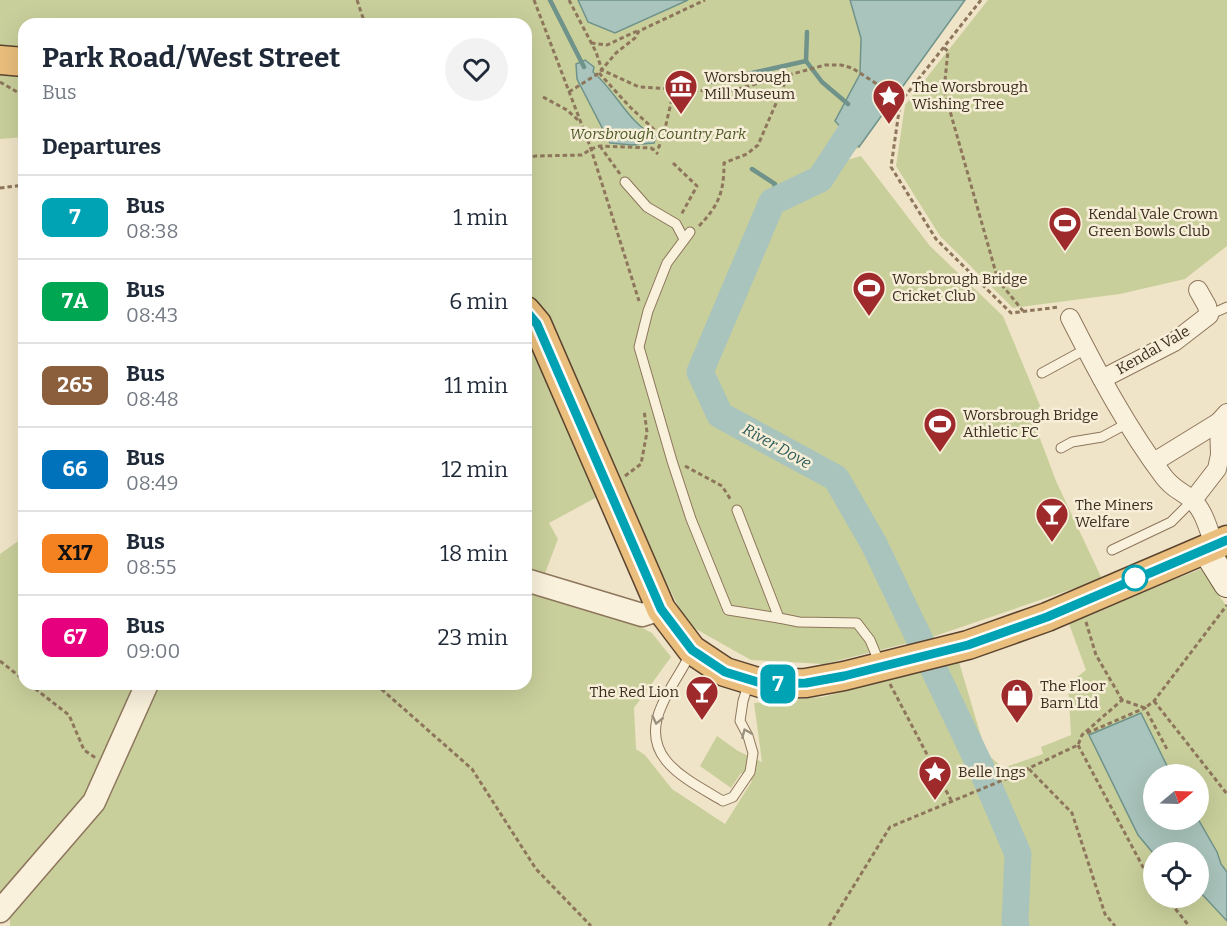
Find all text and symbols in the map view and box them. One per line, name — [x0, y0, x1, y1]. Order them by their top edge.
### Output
button: heart — [445, 38, 508, 101]
text: Park Road/West Street — [42, 41, 340, 74]
museum icon: Worsbrough Mill Museum — [663, 68, 699, 115]
place label: Worsbrough Mill Museum — [704, 68, 796, 103]
place icon: The Worsbrough Wishing Tree — [871, 78, 907, 125]
place label: The Worsbrough Wishing Tree — [912, 78, 1029, 113]
text: Bus — [42, 80, 77, 104]
park label: Worsbrough Country Park — [570, 125, 747, 143]
text: Departures — [42, 133, 161, 160]
text: Bus — [126, 192, 165, 219]
text: 7 — [69, 204, 81, 230]
text: 1 min — [453, 204, 508, 231]
sports icon: Kendal Vale Crown Green Bowls Club — [1047, 205, 1083, 252]
place label: Kendal Vale Crown Green Bowls Club — [1088, 205, 1219, 240]
text: 08:38 — [126, 219, 178, 243]
sports icon: Worsbrough Bridge Cricket Club — [851, 270, 887, 317]
place label: Worsbrough Bridge Cricket Club — [892, 270, 1027, 305]
text: Bus — [126, 276, 165, 303]
text: 7A — [62, 288, 88, 314]
text: 6 min — [449, 288, 508, 315]
text: 08:43 — [126, 303, 178, 327]
street label: Kendal Vale — [1113, 322, 1193, 378]
text: Bus — [126, 360, 165, 387]
text: 265 — [57, 372, 93, 398]
text: 11 min — [444, 372, 508, 399]
text: 08:48 — [126, 387, 179, 411]
sports icon: Worsbrough Bridge Athletic FC — [922, 406, 958, 453]
place label: Worsbrough Bridge Athletic FC — [963, 406, 1098, 441]
water label: River Dove — [739, 419, 815, 473]
text: Bus — [126, 444, 165, 471]
text: 66 — [63, 456, 87, 482]
text: 12 min — [441, 456, 508, 483]
text: 08:49 — [126, 471, 178, 495]
bar icon: The Miners Welfare — [1034, 496, 1070, 543]
place label: The Miners Welfare — [1075, 496, 1153, 531]
text: Bus — [126, 528, 165, 555]
text: X17 — [57, 540, 93, 566]
text: 18 min — [440, 540, 508, 567]
text: 08:55 — [126, 555, 176, 579]
unlabelled marker — [1122, 565, 1148, 591]
text: Bus — [126, 612, 165, 639]
text: 67 — [63, 624, 87, 650]
text: 23 min — [438, 624, 508, 651]
text: 09:00 — [126, 639, 180, 663]
line badge: 7 — [758, 664, 798, 704]
text: 7 — [772, 671, 784, 697]
bar icon: The Red Lion — [684, 674, 720, 721]
shop icon: The Floor Barn Ltd — [999, 677, 1035, 724]
place label: The Floor Barn Ltd — [1040, 677, 1106, 712]
place label: The Red Lion — [590, 683, 679, 701]
one-way arrow — [652, 715, 665, 725]
one-way arrow — [741, 728, 753, 739]
place icon: Belle Ings — [917, 754, 953, 801]
place label: Belle Ings — [958, 763, 1026, 781]
north arrow — [1143, 764, 1209, 830]
map controls — [1143, 764, 1209, 908]
button: locate — [1143, 842, 1209, 908]

